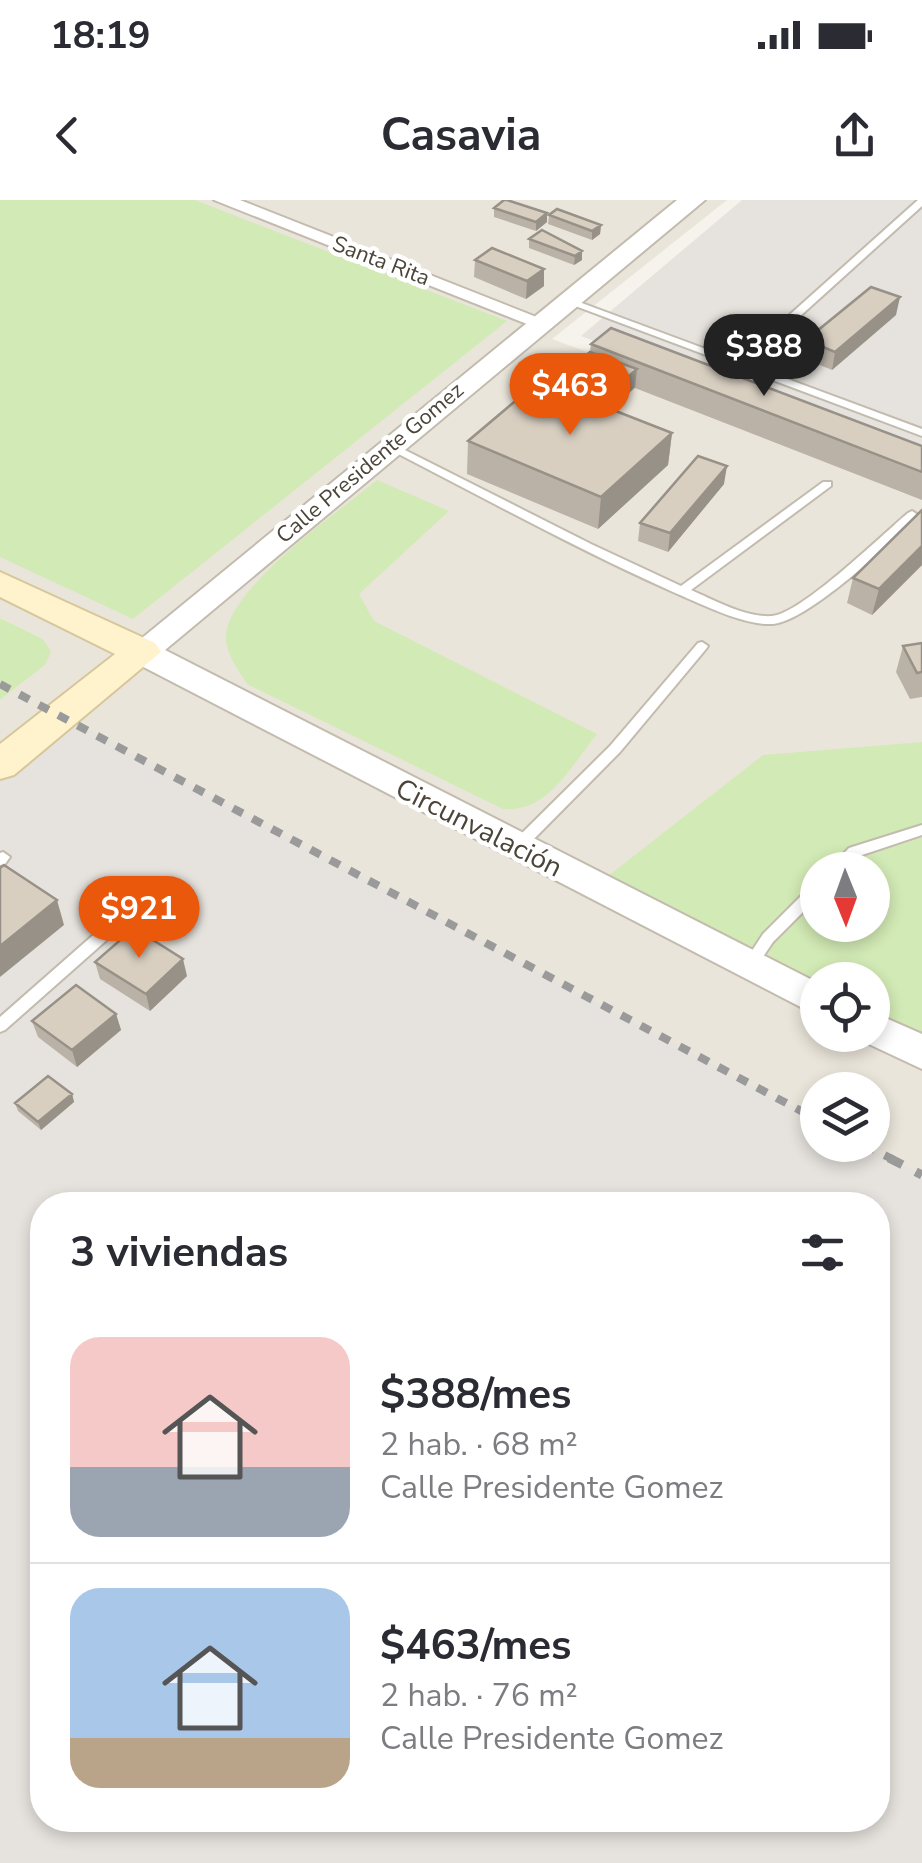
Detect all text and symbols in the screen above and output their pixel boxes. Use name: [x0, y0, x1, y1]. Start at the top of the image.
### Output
text: 18:19: [50, 10, 151, 61]
text: Casavia: [381, 105, 541, 166]
icon: back: [40, 108, 95, 163]
icon: share: [827, 108, 882, 163]
street label: Santa Rita: [328, 229, 434, 293]
pin: $388: [705, 314, 823, 399]
text: $388: [726, 325, 802, 368]
pin: $463: [511, 353, 629, 438]
text: $463: [532, 364, 608, 407]
street label: Calle Presidente Gomez: [270, 376, 470, 550]
street label: Circunvalación: [389, 770, 569, 886]
north arrow: [800, 852, 890, 942]
map controls: [800, 852, 890, 1162]
pin: $921: [80, 876, 198, 961]
text: $921: [101, 887, 177, 930]
button: locate: [800, 962, 890, 1052]
button: layers: [800, 1072, 890, 1162]
text: 3 viviendas: [70, 1224, 288, 1281]
icon: filters: [795, 1225, 850, 1280]
text: $388/mes: [380, 1366, 572, 1423]
icon: home: [150, 1377, 270, 1497]
text: 2 hab. · 68 m²: [380, 1423, 578, 1466]
text: Calle Presidente Gomez: [380, 1466, 723, 1509]
text: $463/mes: [380, 1617, 572, 1674]
icon: home: [150, 1628, 270, 1748]
text: 2 hab. · 76 m²: [380, 1674, 578, 1717]
text: Calle Presidente Gomez: [380, 1717, 723, 1760]

